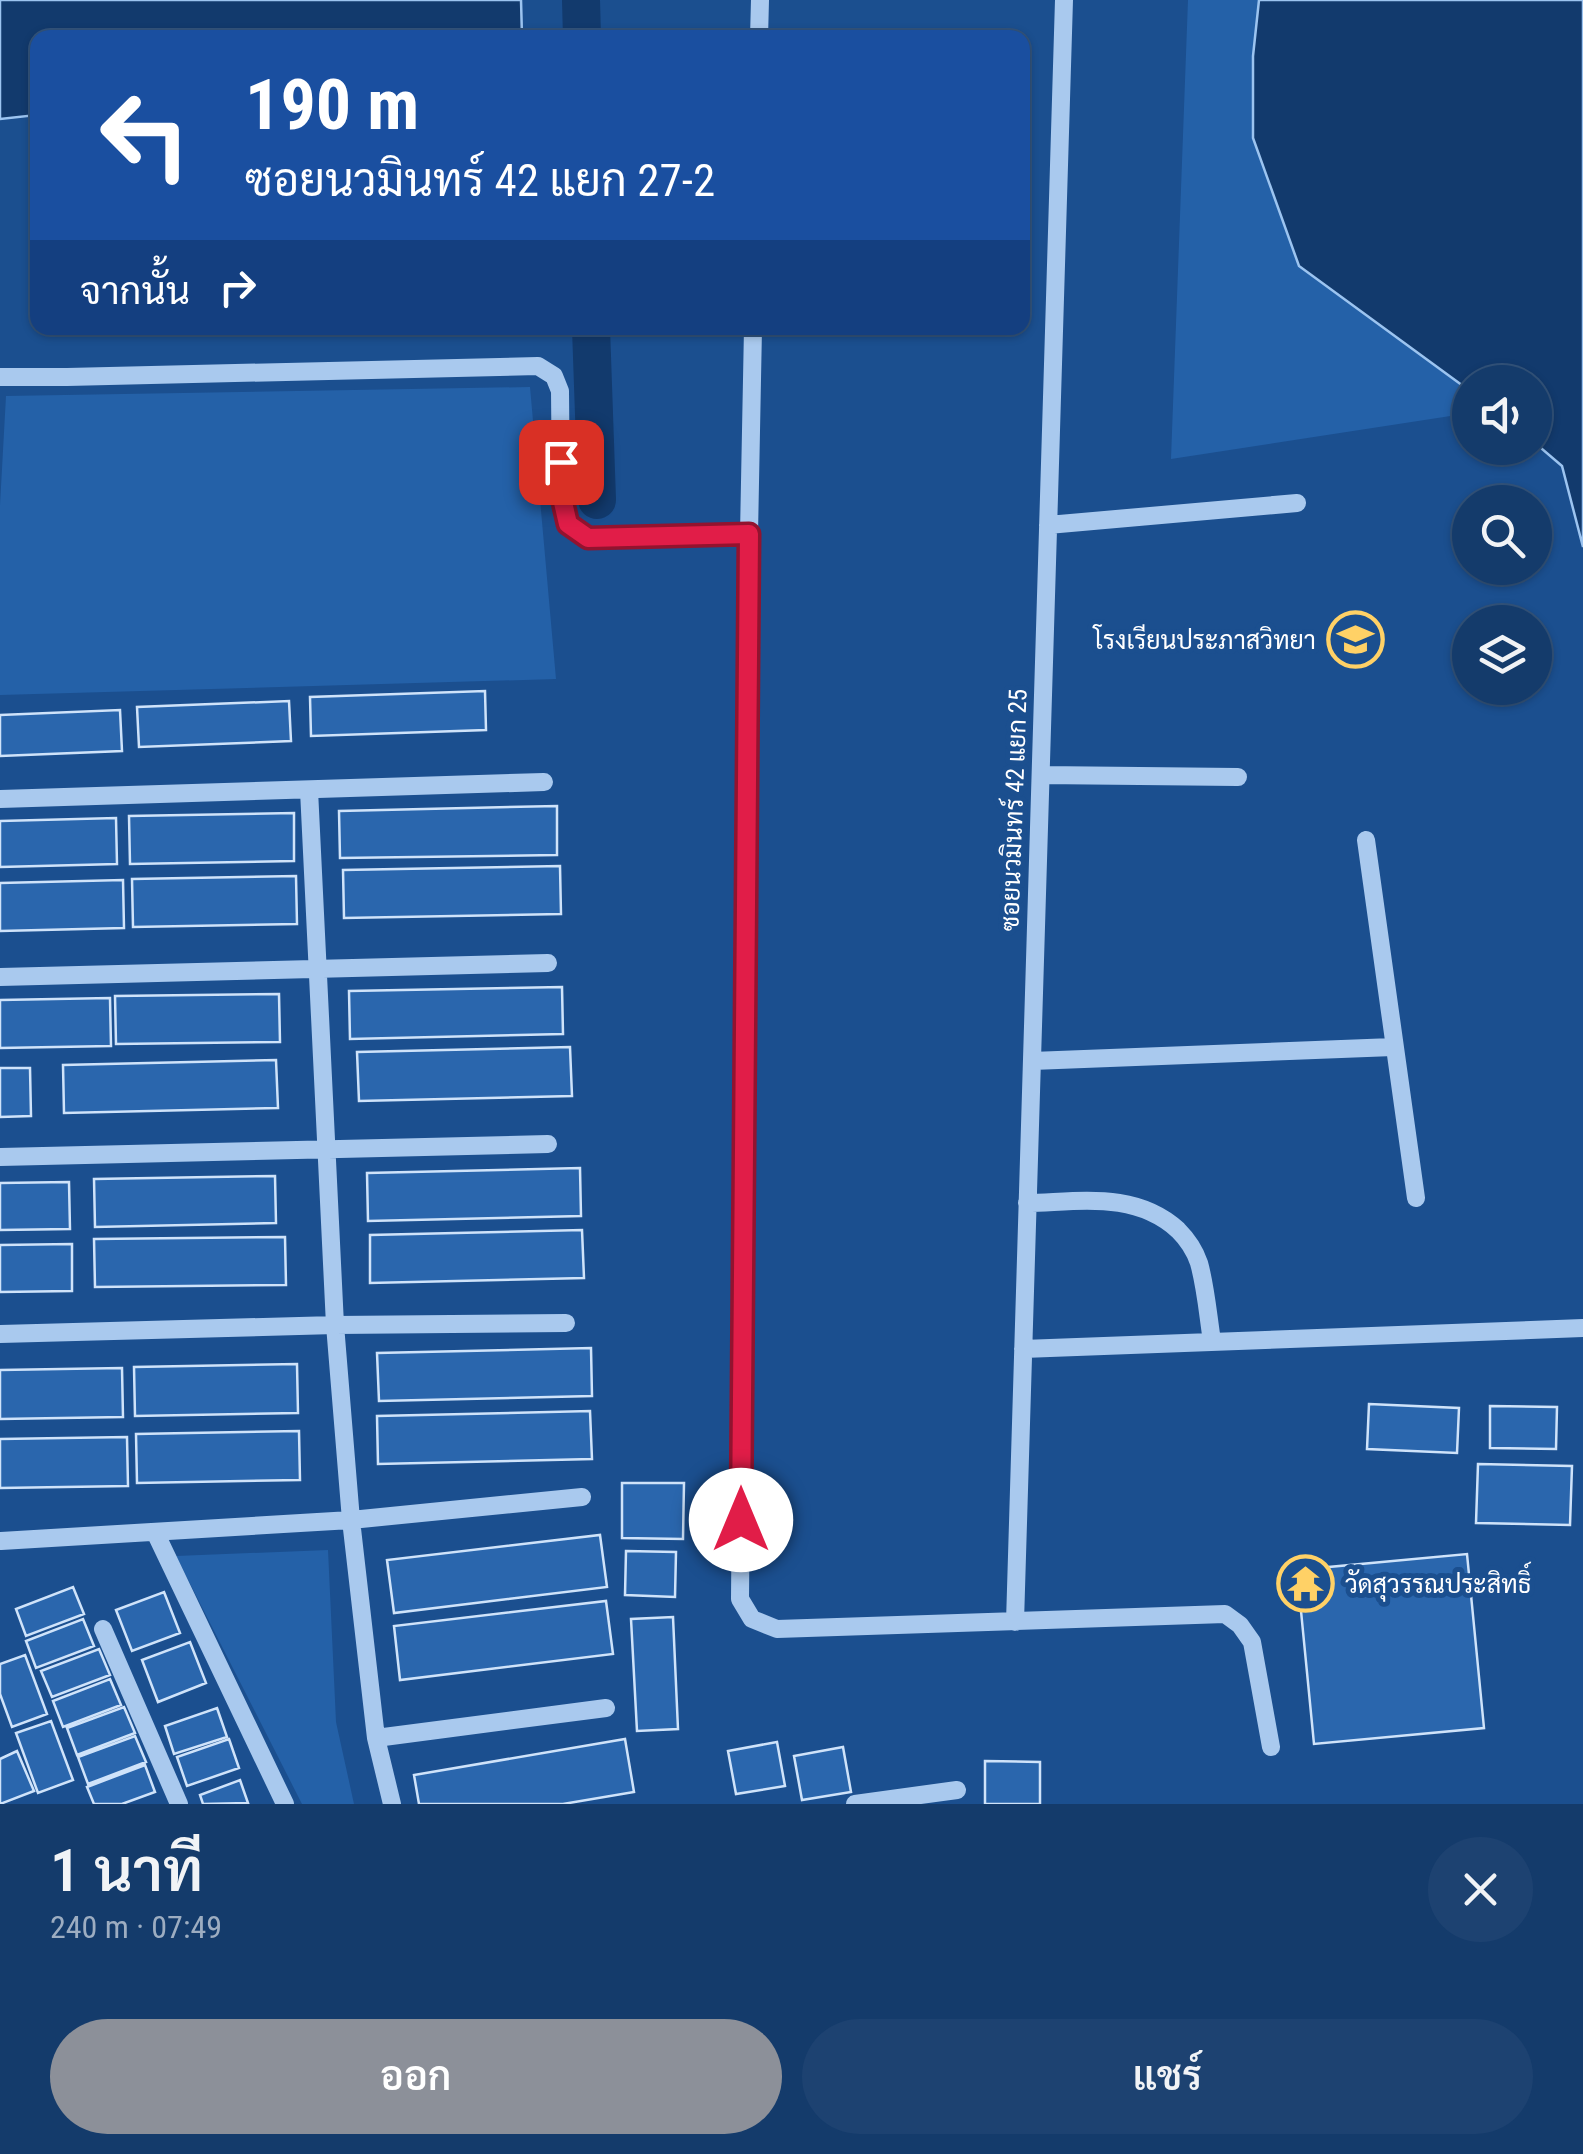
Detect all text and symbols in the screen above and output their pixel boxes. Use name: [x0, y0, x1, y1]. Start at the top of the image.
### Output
text: 190 m: [245, 64, 419, 146]
icon: left: [80, 70, 210, 200]
text: ซอยนวมินทร์ 42 แยก 27-2: [245, 154, 715, 207]
icon: right: [210, 260, 265, 315]
text: จากนั้น: [80, 269, 190, 313]
map controls: [1452, 365, 1552, 705]
button: sound: [1452, 365, 1552, 465]
pin: [519, 420, 604, 505]
icon: arrive: [534, 435, 589, 490]
button: search: [1452, 485, 1552, 585]
button: layers: [1452, 605, 1552, 705]
school or university icon: โรงเรียนประภาสวิทยา: [1325, 610, 1385, 670]
place label: โรงเรียนประภาสวิทยา: [1091, 624, 1316, 655]
street label: ซอยนวมินทร์ 42 แยก 25: [992, 688, 1033, 932]
position arrow: [689, 1468, 793, 1572]
temple icon: วัดสุวรรณประสิทธิ์: [1276, 1554, 1336, 1614]
place label: วัดสุวรรณประสิทธิ์: [1345, 1561, 1531, 1602]
text: 1 นาที: [50, 1835, 203, 1906]
button: close: [1428, 1837, 1533, 1942]
text: 240 m · 07:49: [50, 1908, 222, 1946]
button: ออก: [50, 2019, 782, 2134]
button: แชร์: [802, 2019, 1533, 2134]

